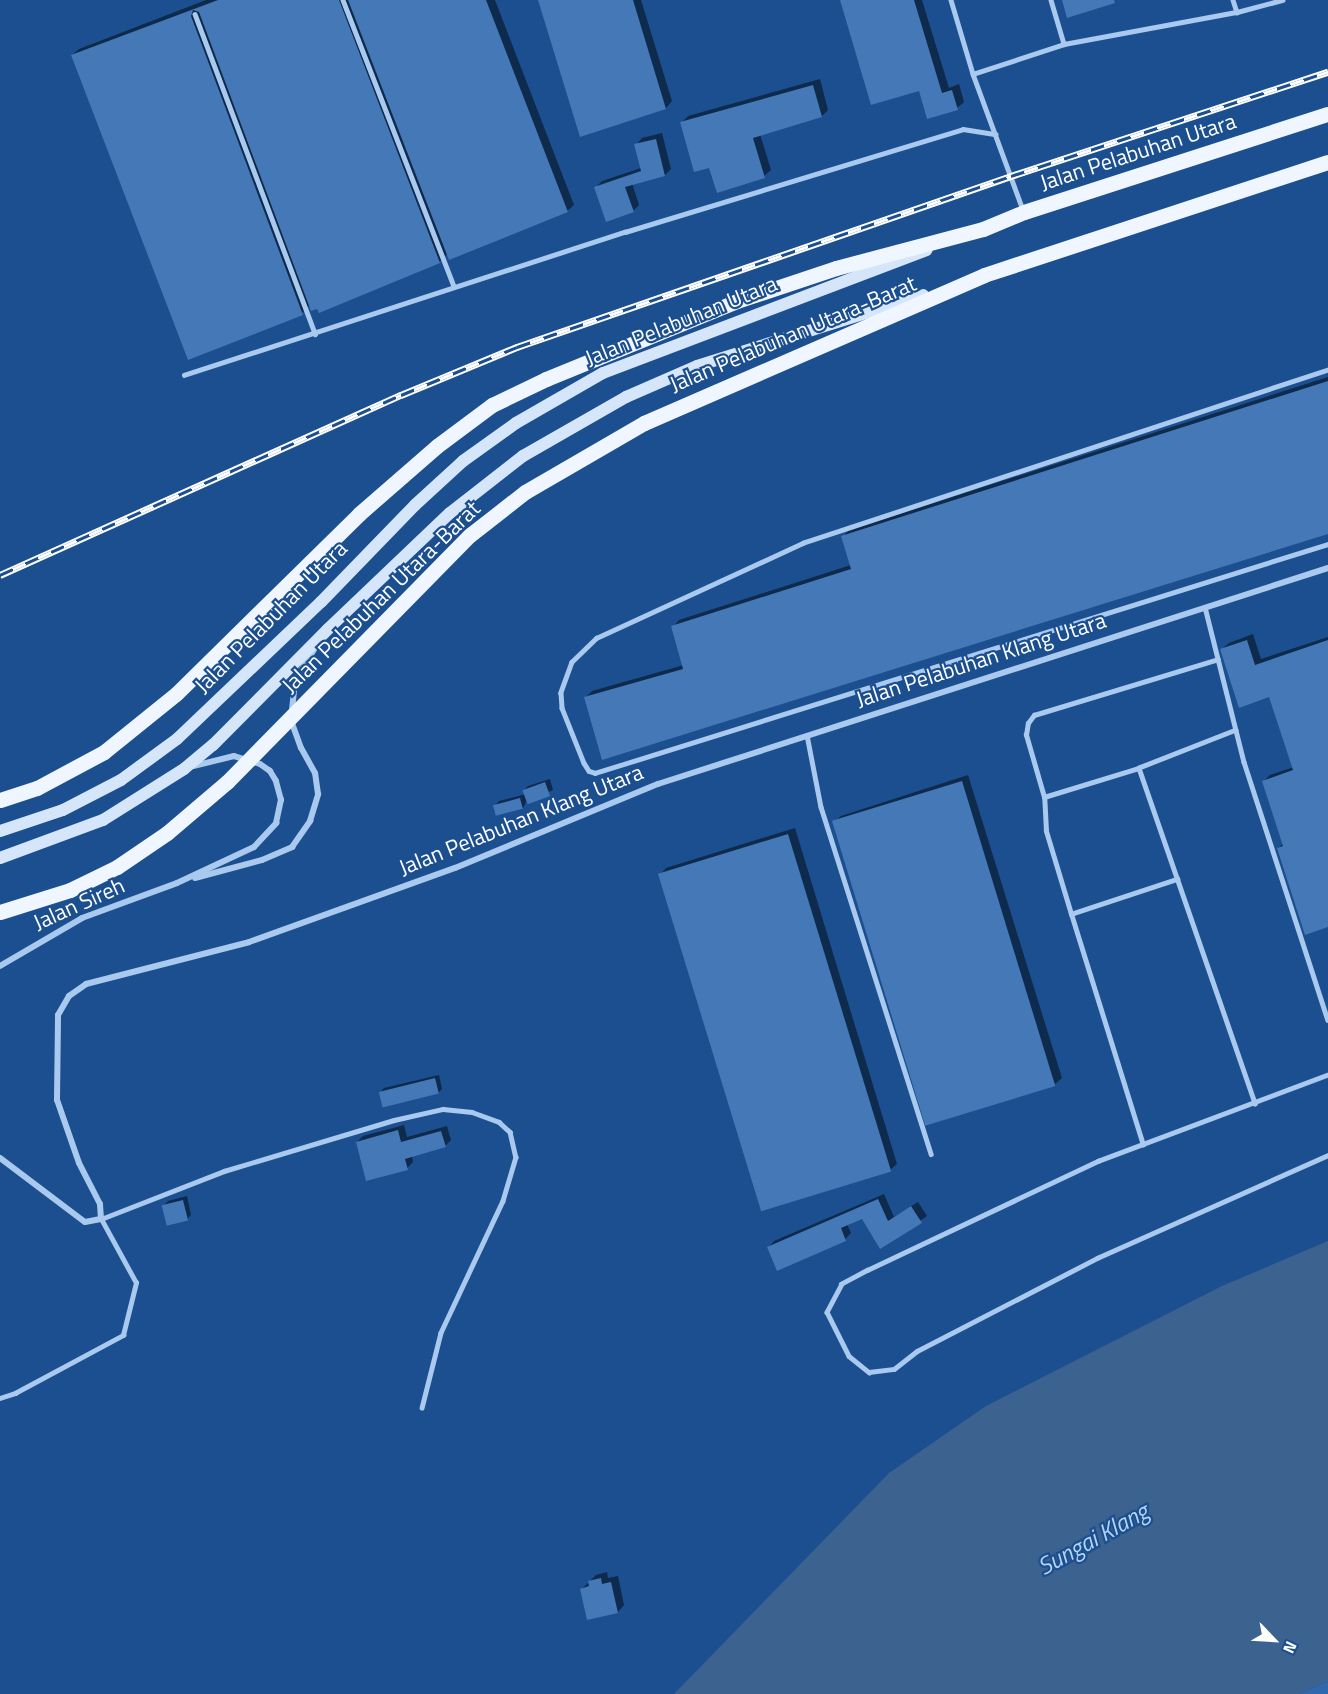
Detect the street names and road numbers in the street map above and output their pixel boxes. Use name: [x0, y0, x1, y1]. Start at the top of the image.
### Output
street label: Jalan Pelabuhan Utara: [1037, 108, 1239, 196]
street label: Jalan Pelabuhan Utara: [581, 270, 781, 372]
street label: Jalan Pelabuhan Utara-Barat: [666, 270, 920, 398]
street label: Jalan Pelabuhan Utara-Barat: [276, 495, 486, 699]
street label: Jalan Pelabuhan Utara: [189, 535, 353, 699]
street label: Jalan Pelabuhan Klang Utara: [853, 607, 1109, 713]
street label: Jalan Pelabuhan Klang Utara: [395, 759, 647, 881]
street label: Jalan Sireh: [29, 872, 129, 936]

